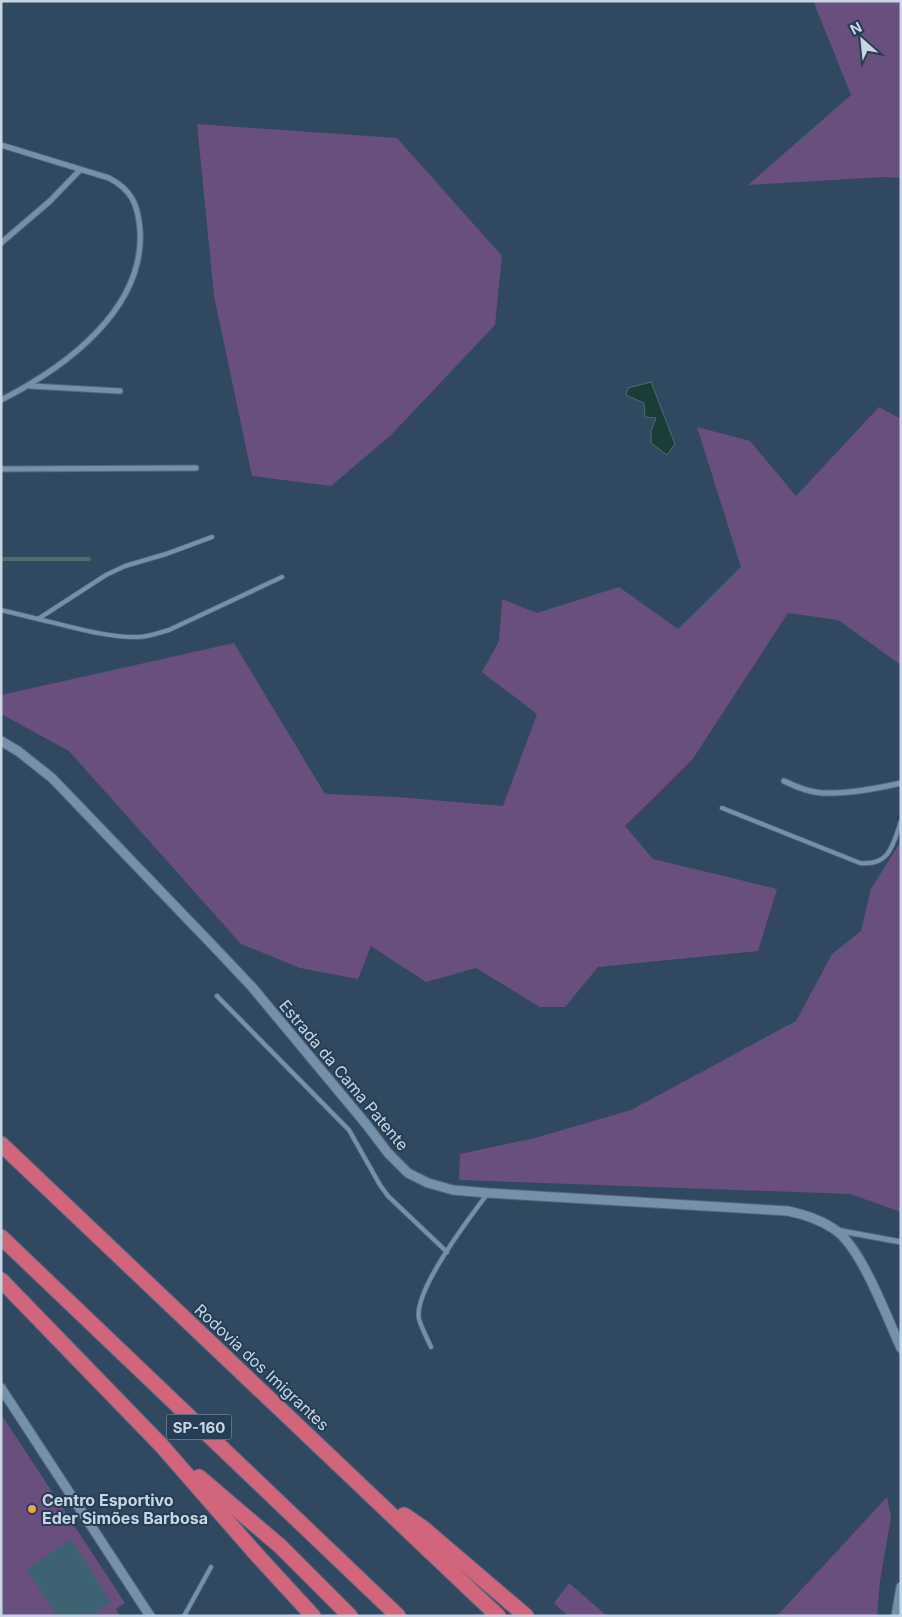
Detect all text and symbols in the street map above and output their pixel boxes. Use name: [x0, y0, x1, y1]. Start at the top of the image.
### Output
north arrow: [837, 15, 887, 65]
text: N: [847, 18, 864, 38]
street label: Estrada da Cama Patente: [275, 996, 413, 1154]
street label: Rodovia dos Imigrantes: [191, 1299, 333, 1435]
road number: SP-160: [166, 1414, 232, 1440]
place label: Centro Esportivo Eder Simões Barbosa: [42, 1490, 208, 1528]
marker: Centro Esportivo Eder Simões Barbosa: [26, 1503, 38, 1515]

